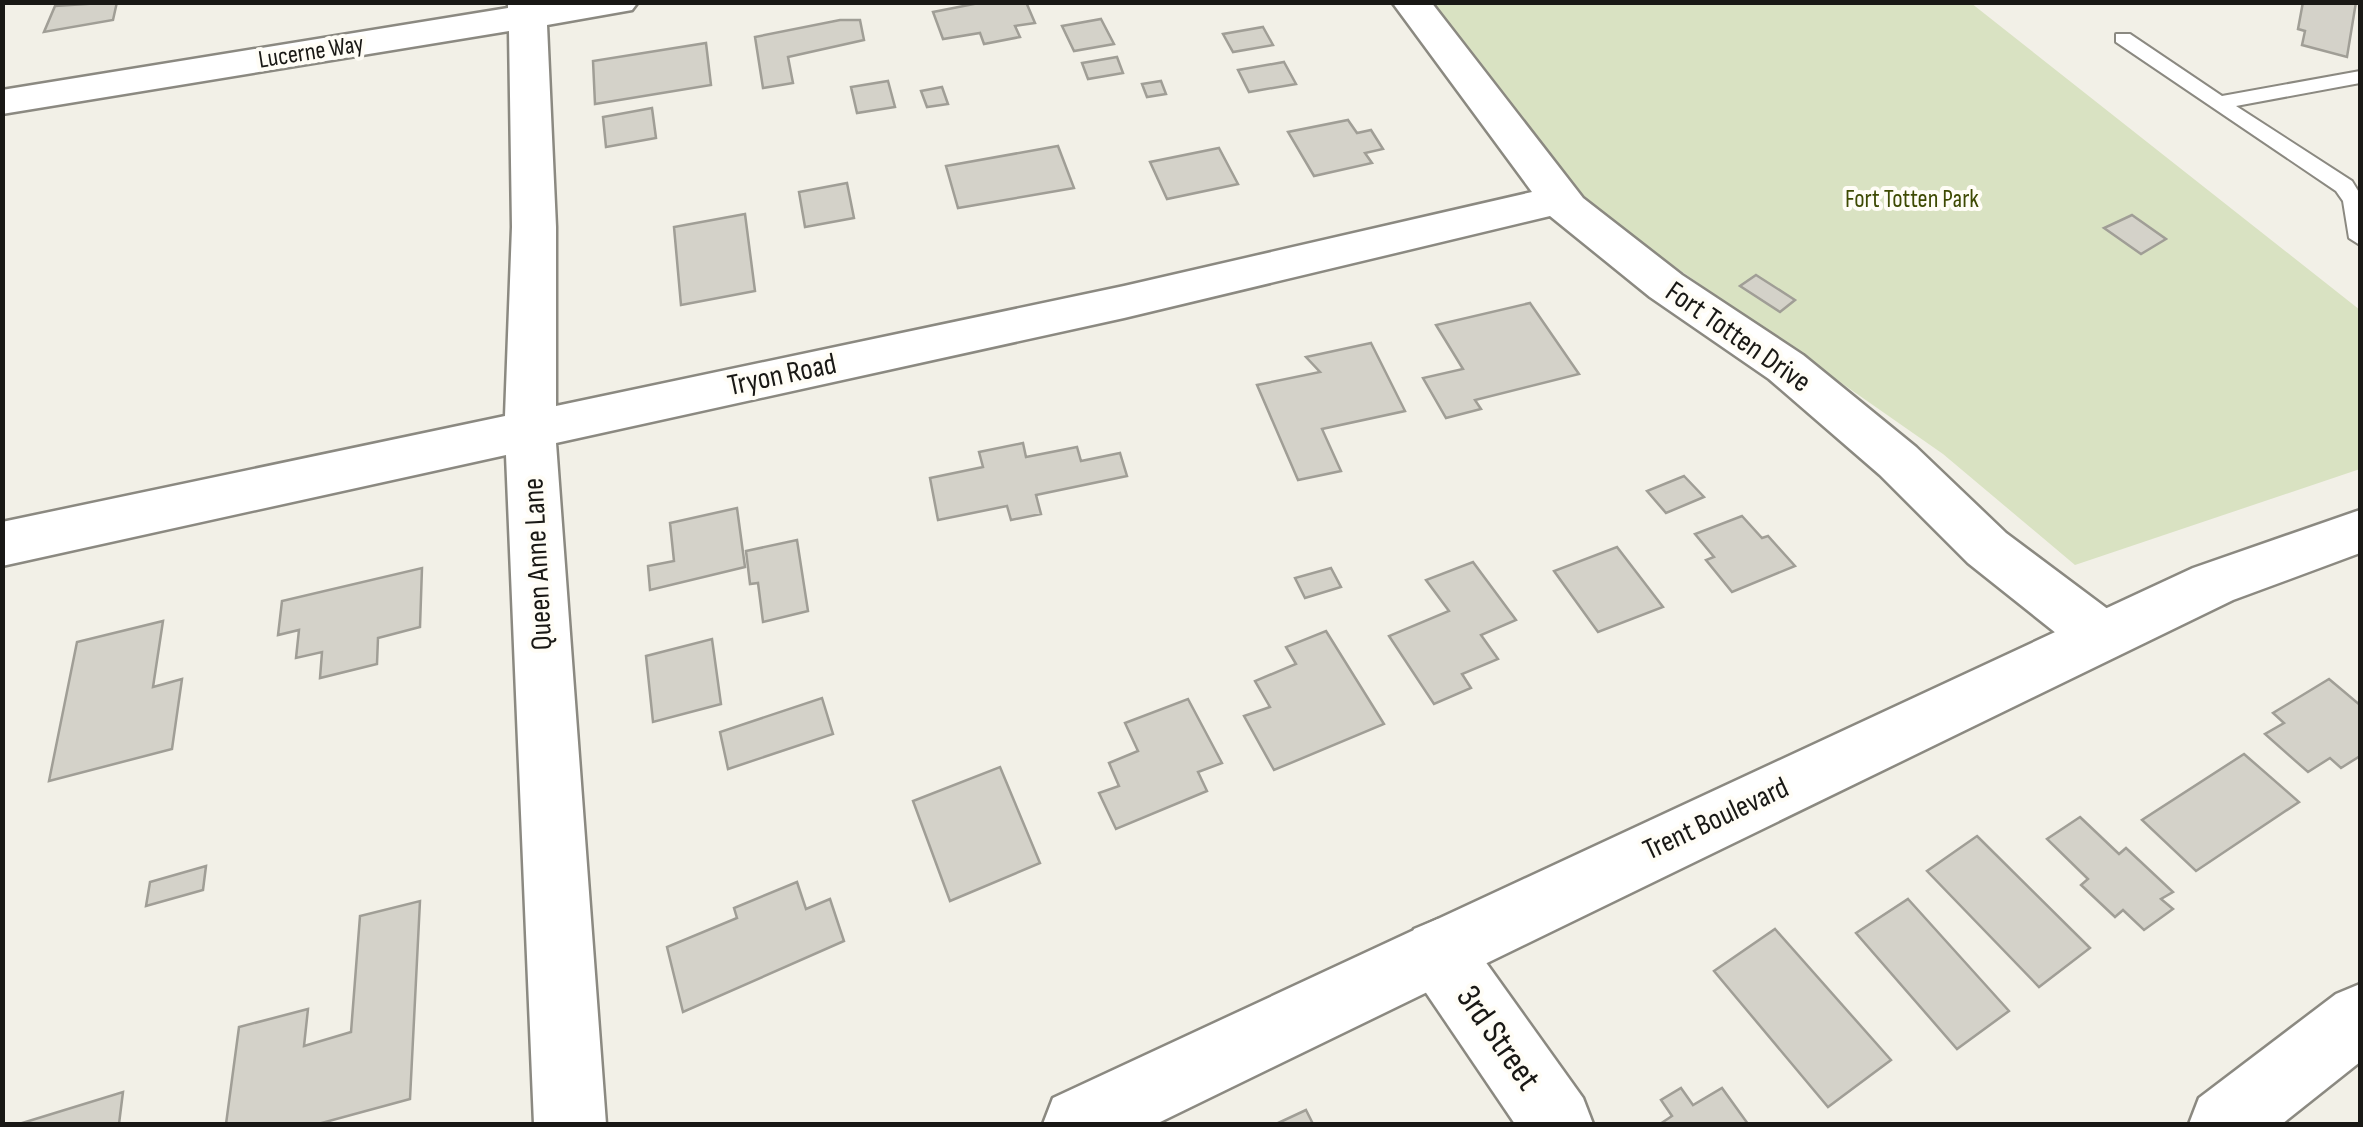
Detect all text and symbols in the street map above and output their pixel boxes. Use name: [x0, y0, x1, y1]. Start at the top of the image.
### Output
street label: Lucerne Way: [256, 28, 366, 76]
park label: Fort Totten Park: [1845, 184, 1979, 215]
street label: Fort Totten Drive: [1658, 274, 1818, 400]
street label: Tryon Road: [724, 346, 840, 404]
street label: Queen Anne Lane: [516, 477, 560, 651]
street label: Trent Boulevard: [1638, 770, 1794, 868]
street label: 3rd Street: [1446, 977, 1550, 1099]

